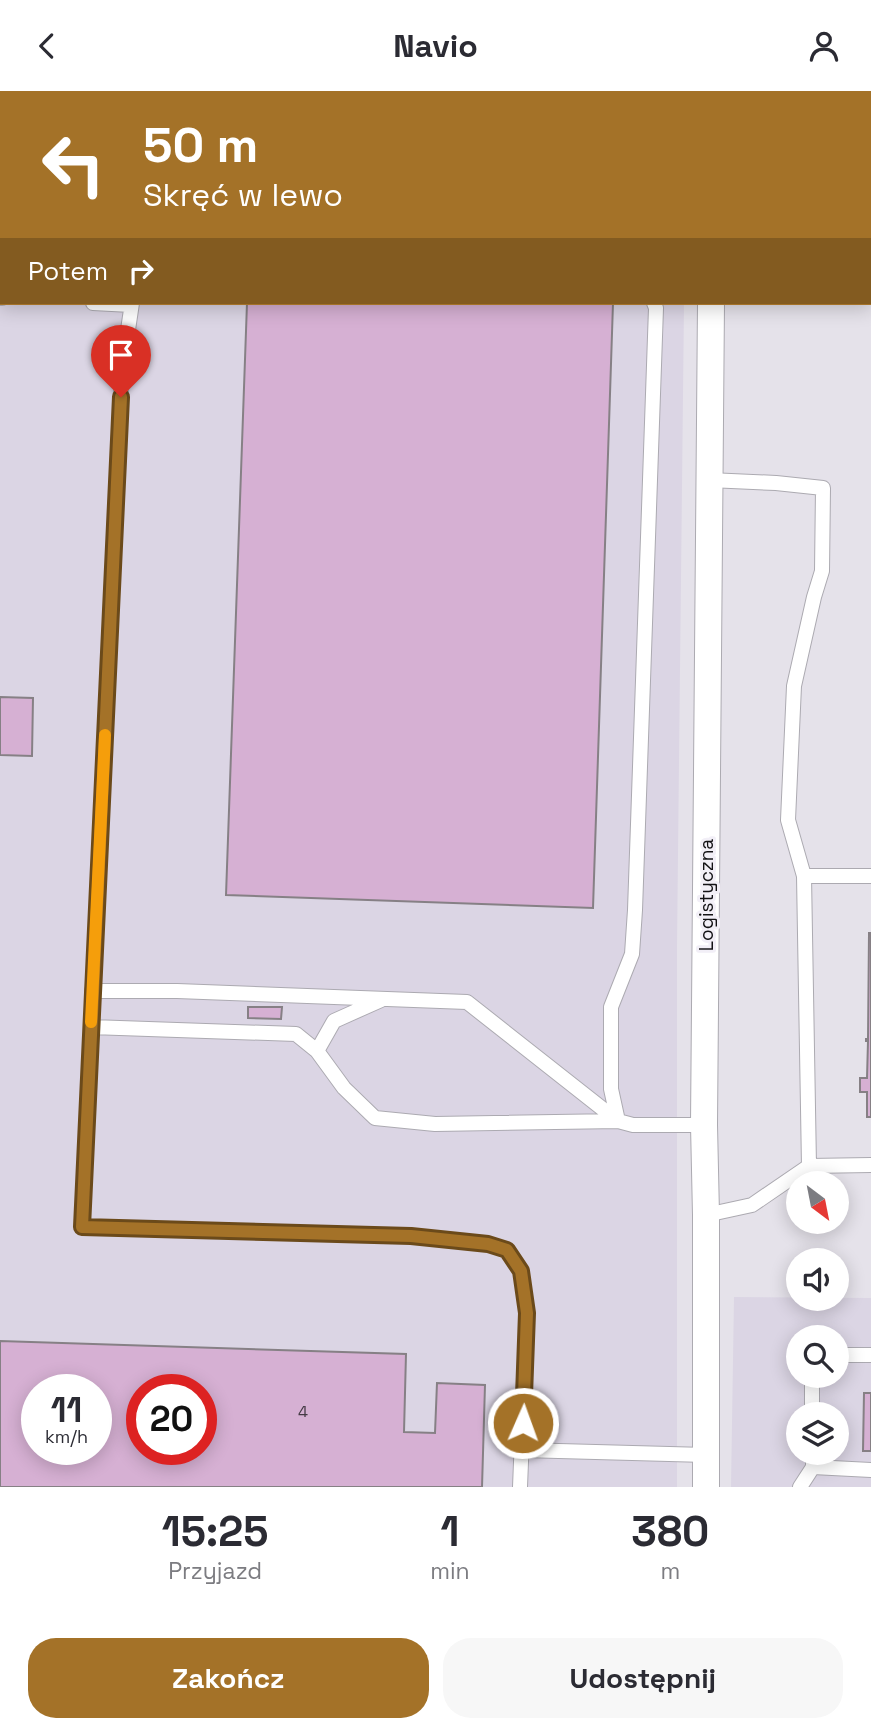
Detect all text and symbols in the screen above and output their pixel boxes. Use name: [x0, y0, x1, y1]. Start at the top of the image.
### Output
text: Navio: [393, 26, 478, 66]
icon: back: [28, 27, 66, 65]
icon: person: [805, 27, 843, 65]
text: 50 m: [143, 114, 258, 176]
icon: left: [28, 119, 119, 210]
text: Skręć w lewo: [143, 175, 343, 215]
icon: right: [122, 252, 160, 290]
text: Potem: [28, 254, 108, 288]
pin: [91, 325, 151, 397]
icon: arrive: [102, 336, 140, 374]
street label: Logistyczna: [694, 839, 719, 951]
north arrow: [786, 1171, 849, 1234]
map controls: [786, 1171, 849, 1465]
button: sound: [786, 1248, 849, 1311]
button: search: [786, 1325, 849, 1388]
speed limit sign: 20: [126, 1374, 217, 1465]
position arrow: [486, 1386, 560, 1460]
text: 11: [51, 1388, 82, 1432]
house number: 4: [298, 1401, 308, 1422]
button: layers: [786, 1402, 849, 1465]
text: km/h: [45, 1425, 88, 1448]
text: 15:25: [162, 1505, 269, 1558]
text: 1: [440, 1505, 459, 1558]
text: 380: [631, 1505, 709, 1558]
text: Przyjazd: [168, 1556, 262, 1586]
text: min: [430, 1556, 470, 1586]
text: m: [660, 1556, 680, 1586]
button: Zakończ: [28, 1638, 429, 1718]
button: Udostępnij: [443, 1638, 843, 1718]

